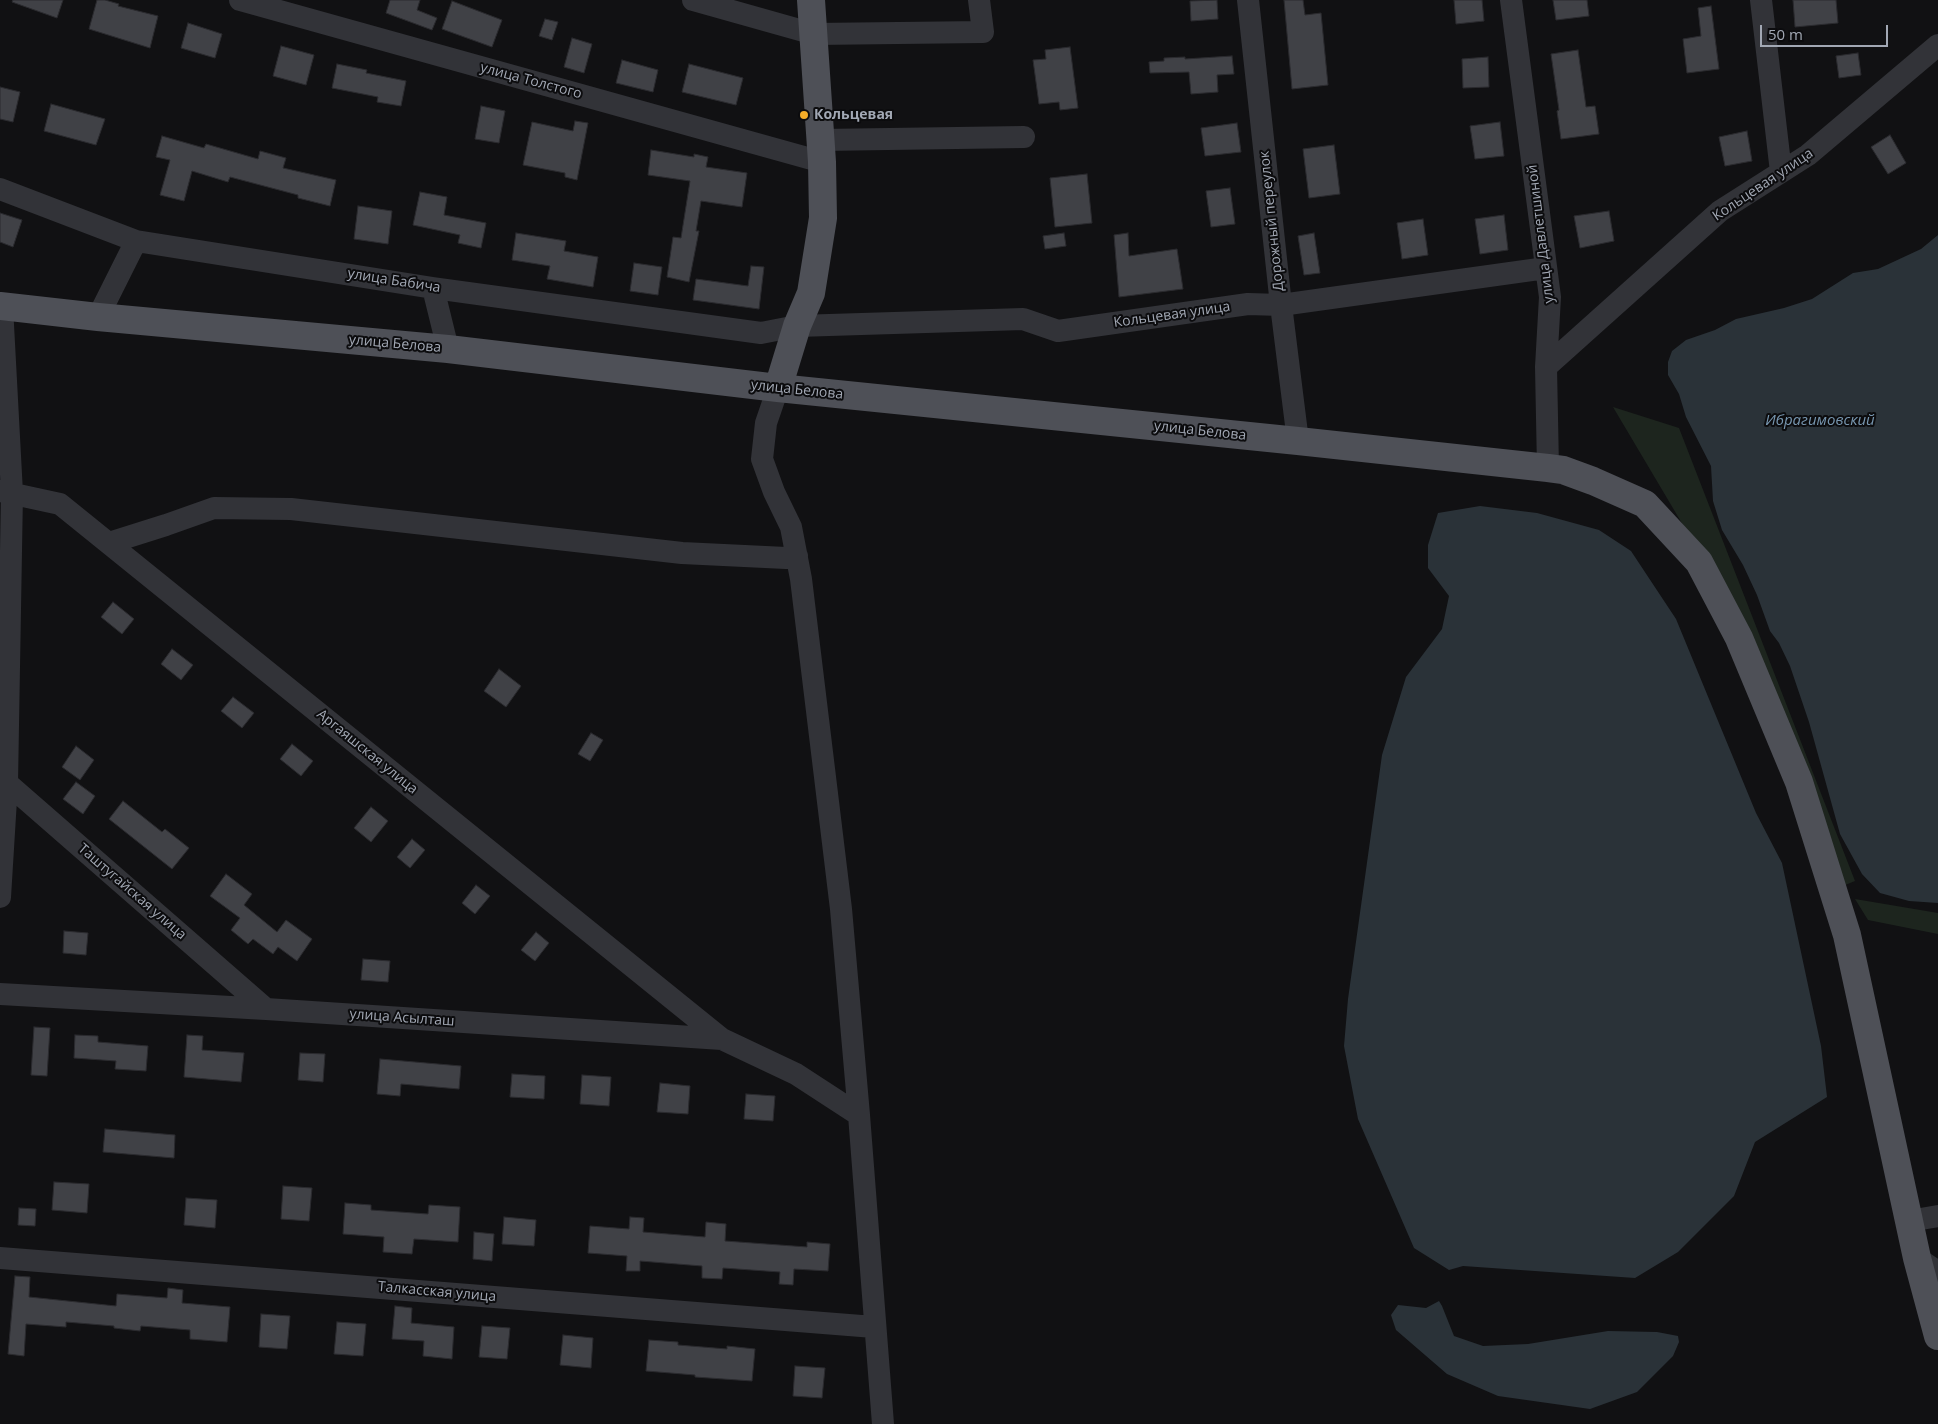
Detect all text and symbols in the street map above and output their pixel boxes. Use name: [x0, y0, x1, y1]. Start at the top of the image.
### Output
scale bar: [1763, 15, 1890, 47]
text: 50 m: [1768, 24, 1803, 44]
street label: улица Толстого: [478, 59, 584, 103]
place label: Кольцевая: [814, 107, 893, 123]
marker: Кольцевая: [798, 109, 810, 121]
street label: Кольцевая улица: [1710, 145, 1816, 225]
street label: Дорожный переулок: [1256, 150, 1288, 292]
street label: улица Давлетшиной: [1524, 164, 1558, 304]
street label: улица Бабича: [346, 265, 442, 297]
street label: Кольцевая улица: [1113, 299, 1231, 331]
street label: улица Белова: [348, 332, 442, 356]
street label: улица Белова: [750, 377, 844, 403]
water label: Ибрагимовский: [1765, 412, 1875, 430]
street label: улица Белова: [1153, 418, 1247, 444]
street label: Аргаяшская улица: [313, 706, 421, 798]
street label: Таштугайская улица: [74, 840, 190, 944]
street label: улица Асылташ: [349, 1006, 455, 1030]
street label: Талкасская улица: [377, 1278, 497, 1306]

